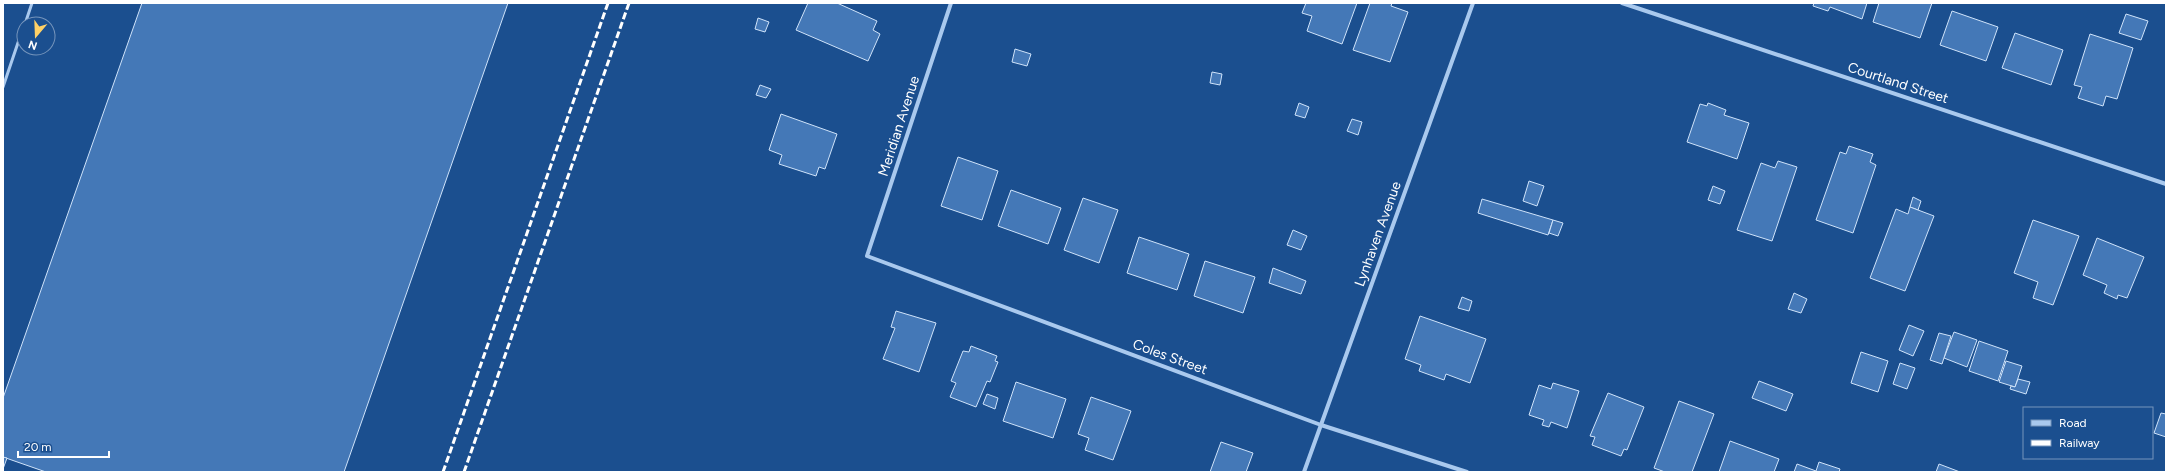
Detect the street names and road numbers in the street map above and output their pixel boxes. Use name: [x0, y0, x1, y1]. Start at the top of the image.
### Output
street label: Courtland Street: [1845, 59, 1951, 107]
street label: Meridian Avenue: [875, 73, 923, 178]
street label: Lynhaven Avenue: [1351, 179, 1405, 289]
street label: Coles Street: [1130, 336, 1210, 378]

